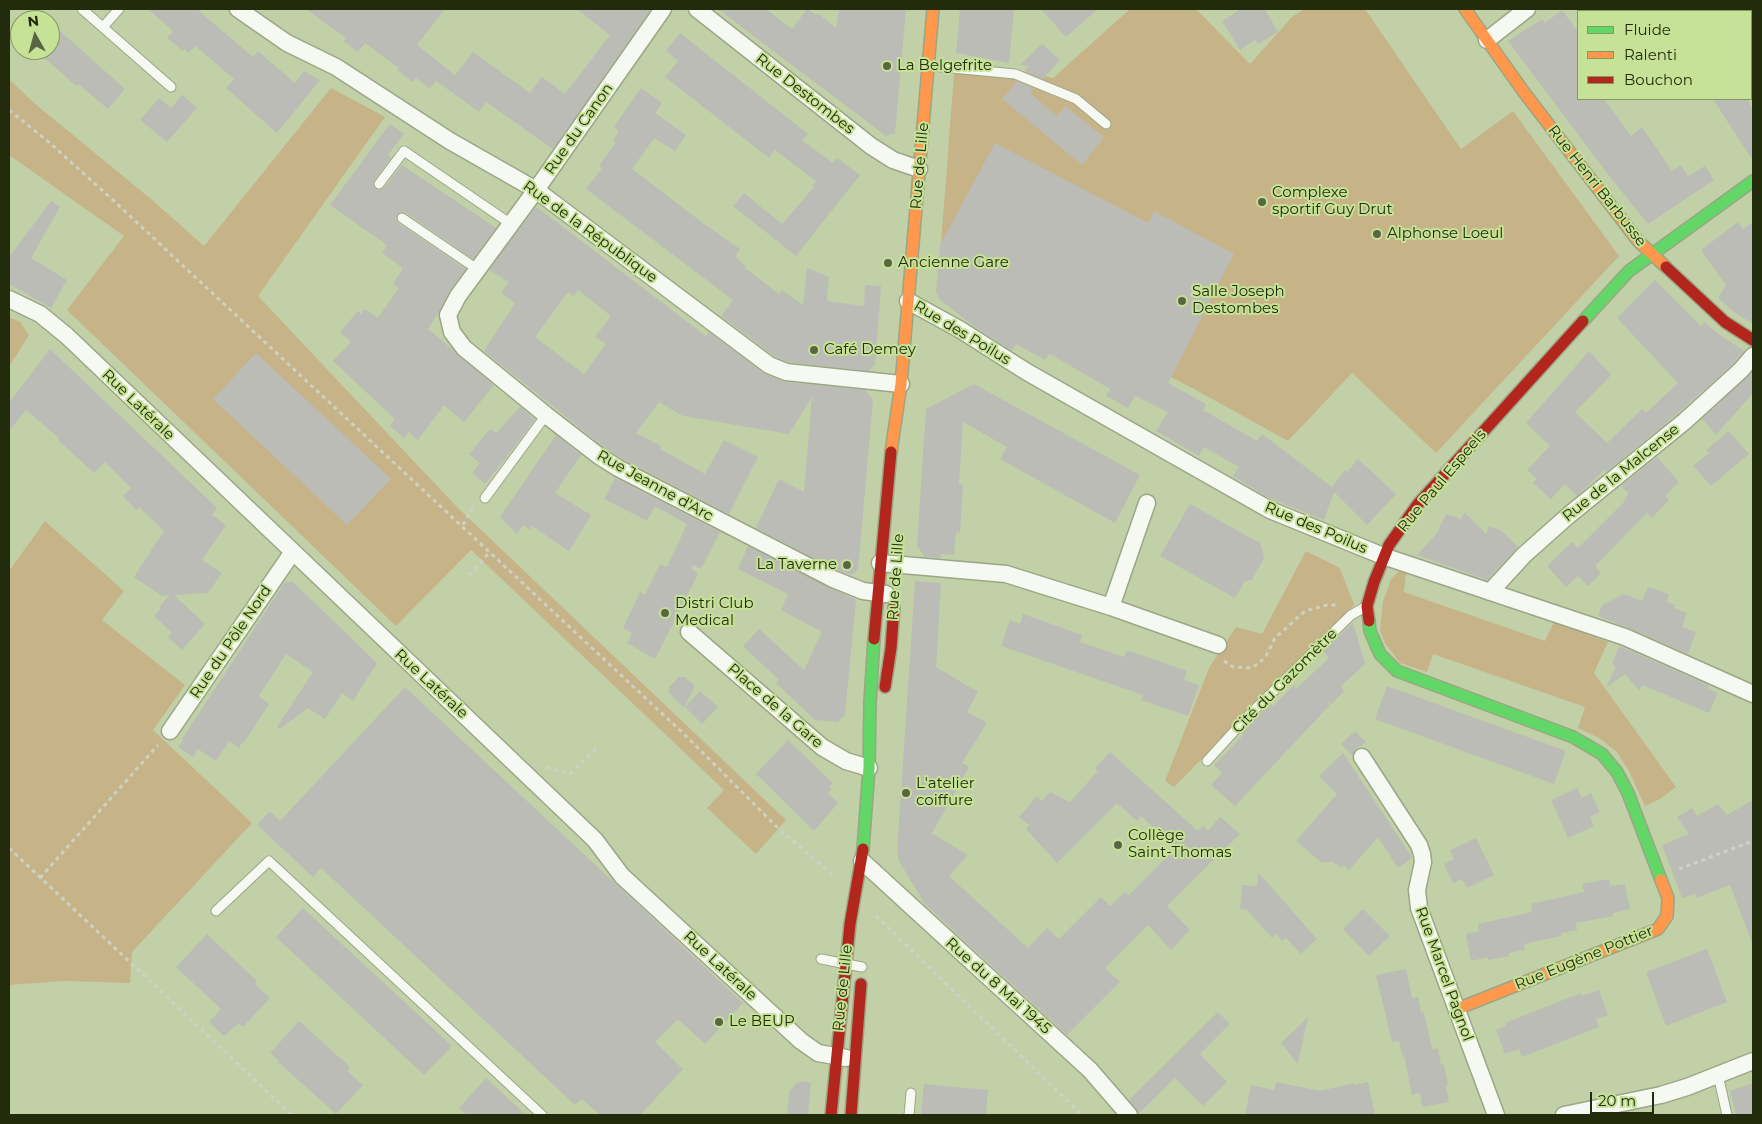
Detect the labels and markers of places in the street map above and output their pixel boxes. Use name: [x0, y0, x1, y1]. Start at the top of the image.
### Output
place label: La Belgefrite: [897, 57, 992, 75]
marker: La Belgefrite: [881, 60, 893, 72]
place label: Complexe sportif Guy Drut: [1272, 184, 1393, 219]
marker: Complexe sportif Guy Drut: [1256, 196, 1268, 208]
place label: Alphonse Loeul: [1387, 225, 1503, 243]
marker: Alphonse Loeul: [1371, 228, 1383, 240]
place label: Ancienne Gare: [898, 254, 1009, 272]
marker: Ancienne Gare: [882, 257, 894, 269]
place label: Salle Joseph Destombes: [1192, 283, 1285, 318]
marker: Salle Joseph Destombes: [1176, 295, 1188, 307]
place label: Café Demey: [824, 341, 916, 359]
marker: Café Demey: [808, 344, 820, 356]
place label: La Taverne: [756, 556, 837, 574]
marker: La Taverne: [841, 559, 853, 571]
place label: Distri Club Medical: [675, 595, 754, 630]
marker: Distri Club Medical: [659, 607, 671, 619]
place label: L'atelier coiffure: [916, 775, 975, 810]
marker: L'atelier coiffure: [900, 787, 912, 799]
place label: Collège Saint-Thomas: [1128, 827, 1232, 862]
marker: Collège Saint-Thomas: [1112, 839, 1124, 851]
place label: Le BEUP: [729, 1013, 795, 1031]
marker: Le BEUP: [713, 1016, 725, 1028]

